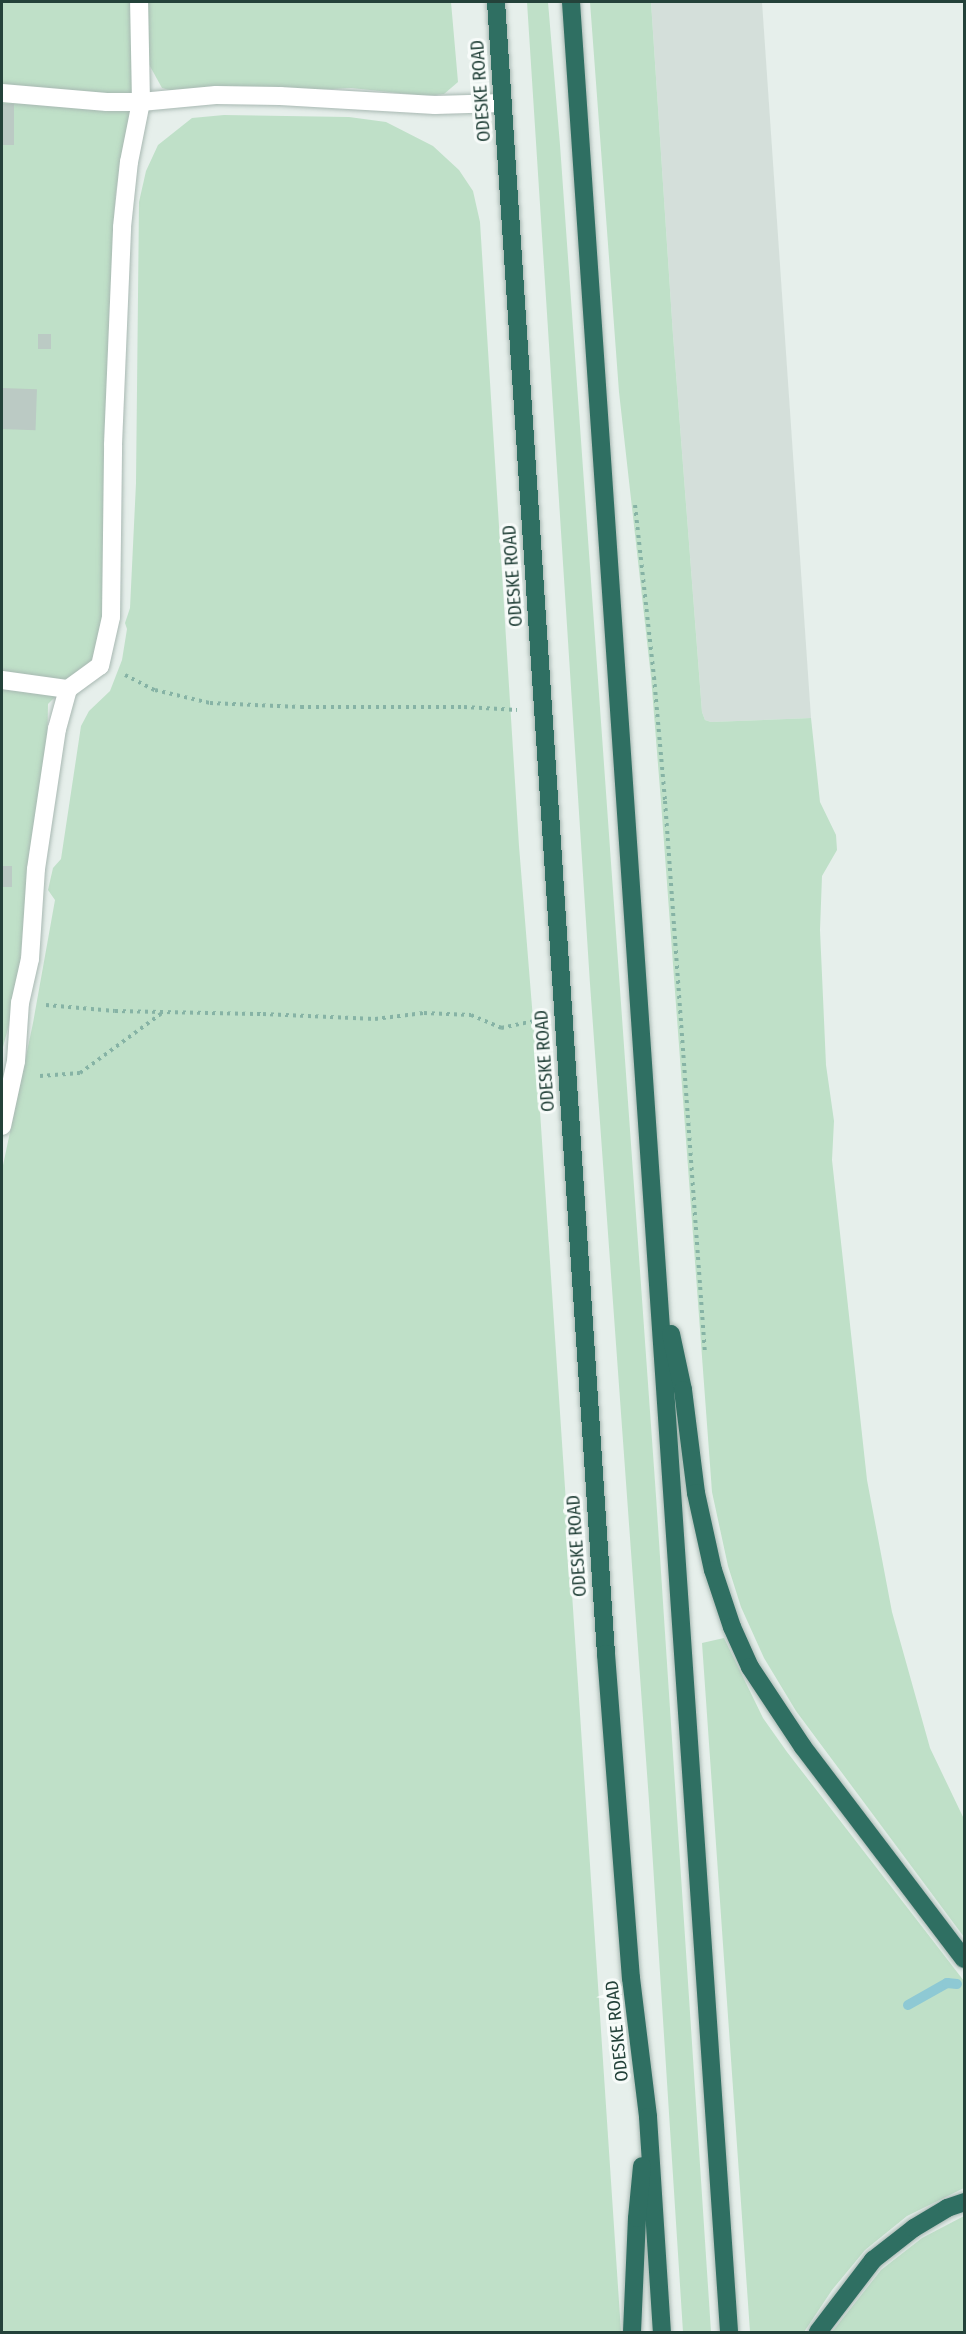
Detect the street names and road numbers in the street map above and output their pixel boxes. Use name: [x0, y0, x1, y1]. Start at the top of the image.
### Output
street label: ODESKE ROAD: [467, 39, 495, 143]
street label: ODESKE ROAD: [499, 524, 527, 628]
street label: ODESKE ROAD: [531, 1009, 559, 1113]
street label: ODESKE ROAD: [563, 1494, 591, 1598]
street label: ODESKE ROAD: [601, 1979, 633, 2083]

